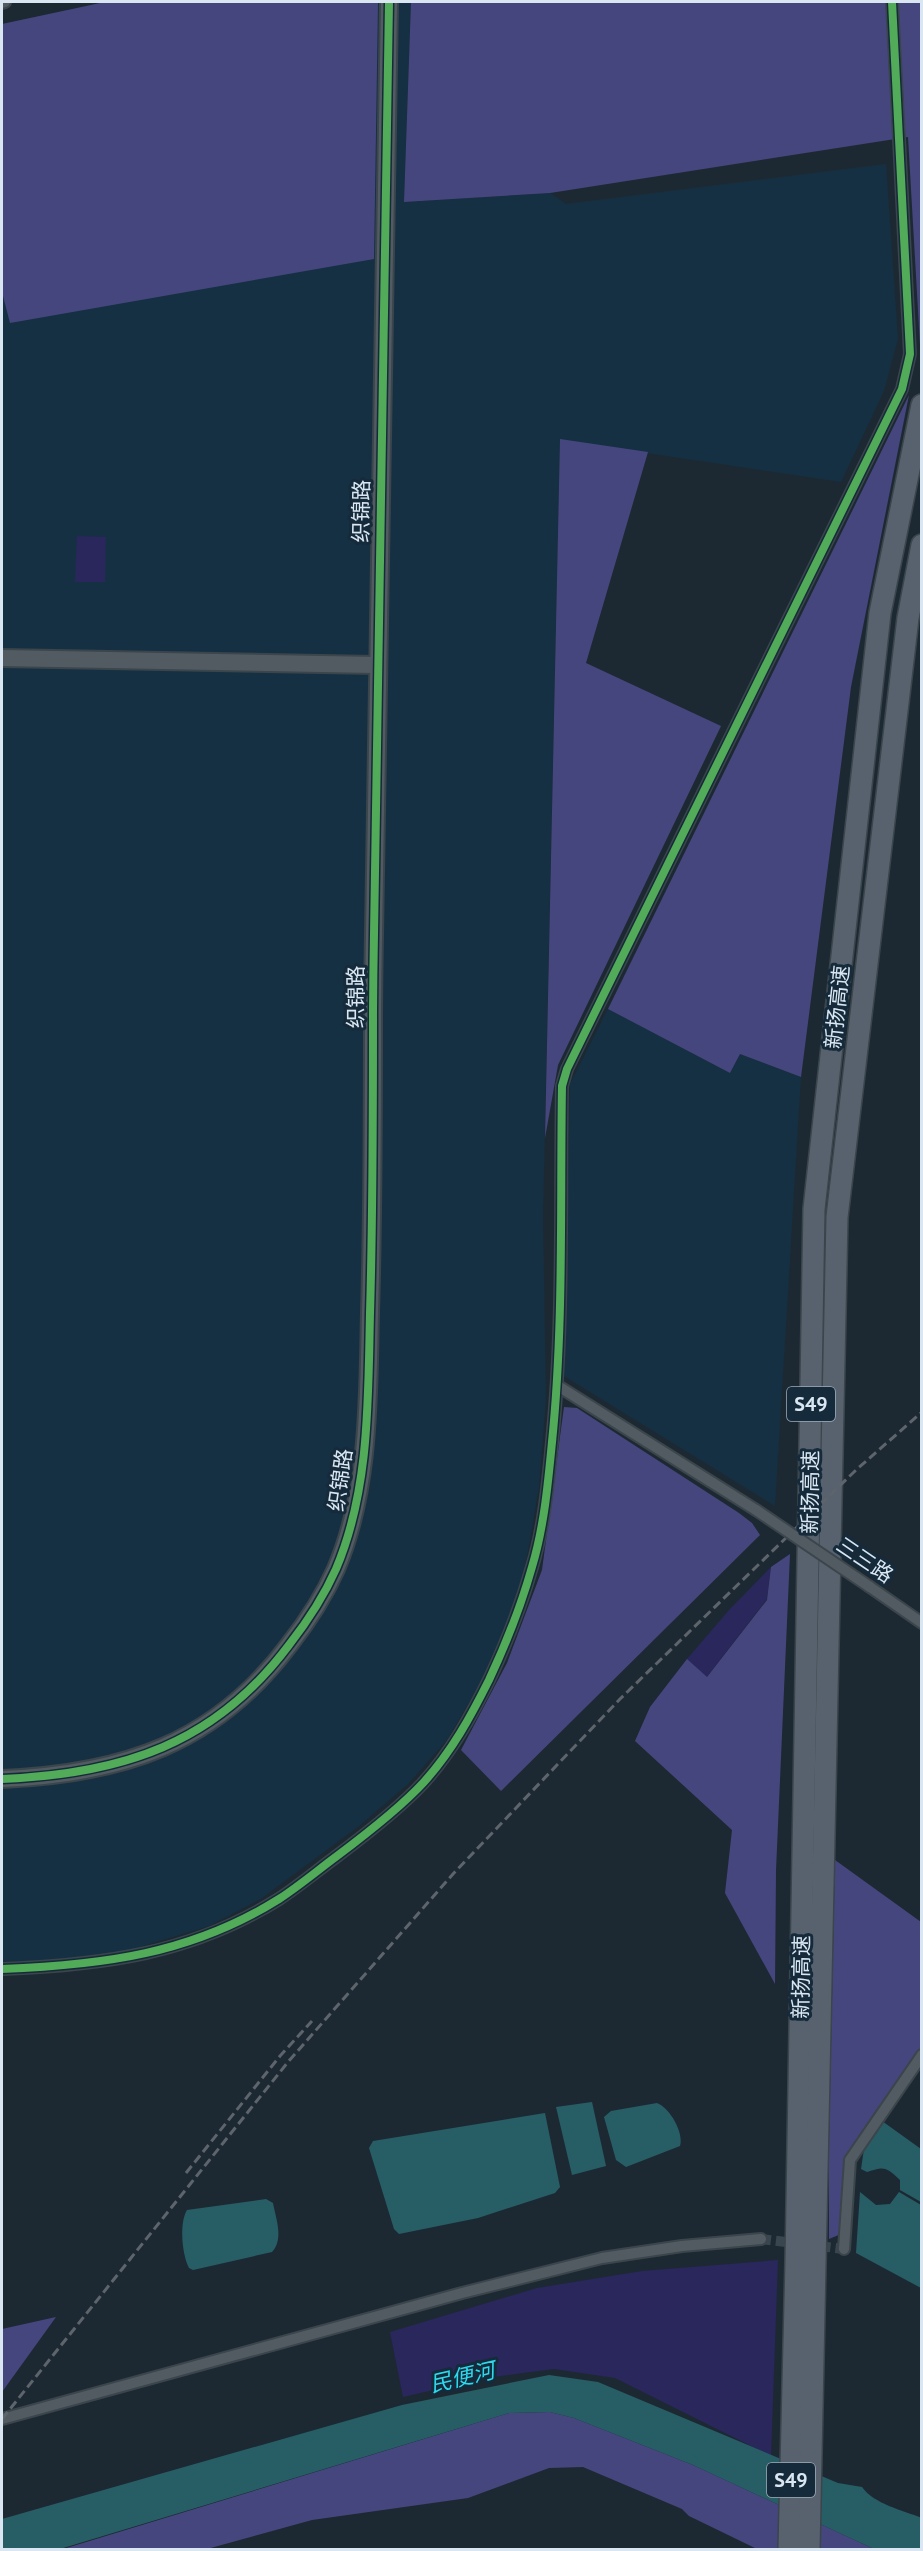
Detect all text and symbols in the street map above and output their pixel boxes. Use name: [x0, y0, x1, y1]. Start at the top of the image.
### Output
street label: 织锦路: [347, 479, 375, 543]
street label: 新扬高速: [819, 964, 855, 1050]
street label: 织锦路: [342, 966, 369, 1029]
road number: S49: [787, 1387, 835, 1421]
street label: 织锦路: [322, 1447, 358, 1513]
street label: 新扬高速: [796, 1450, 824, 1534]
street label: 三三路: [831, 1531, 899, 1589]
street label: 新扬高速: [787, 1935, 815, 2019]
water label: 民便河: [427, 2355, 501, 2398]
road number: S49: [767, 2463, 815, 2497]

